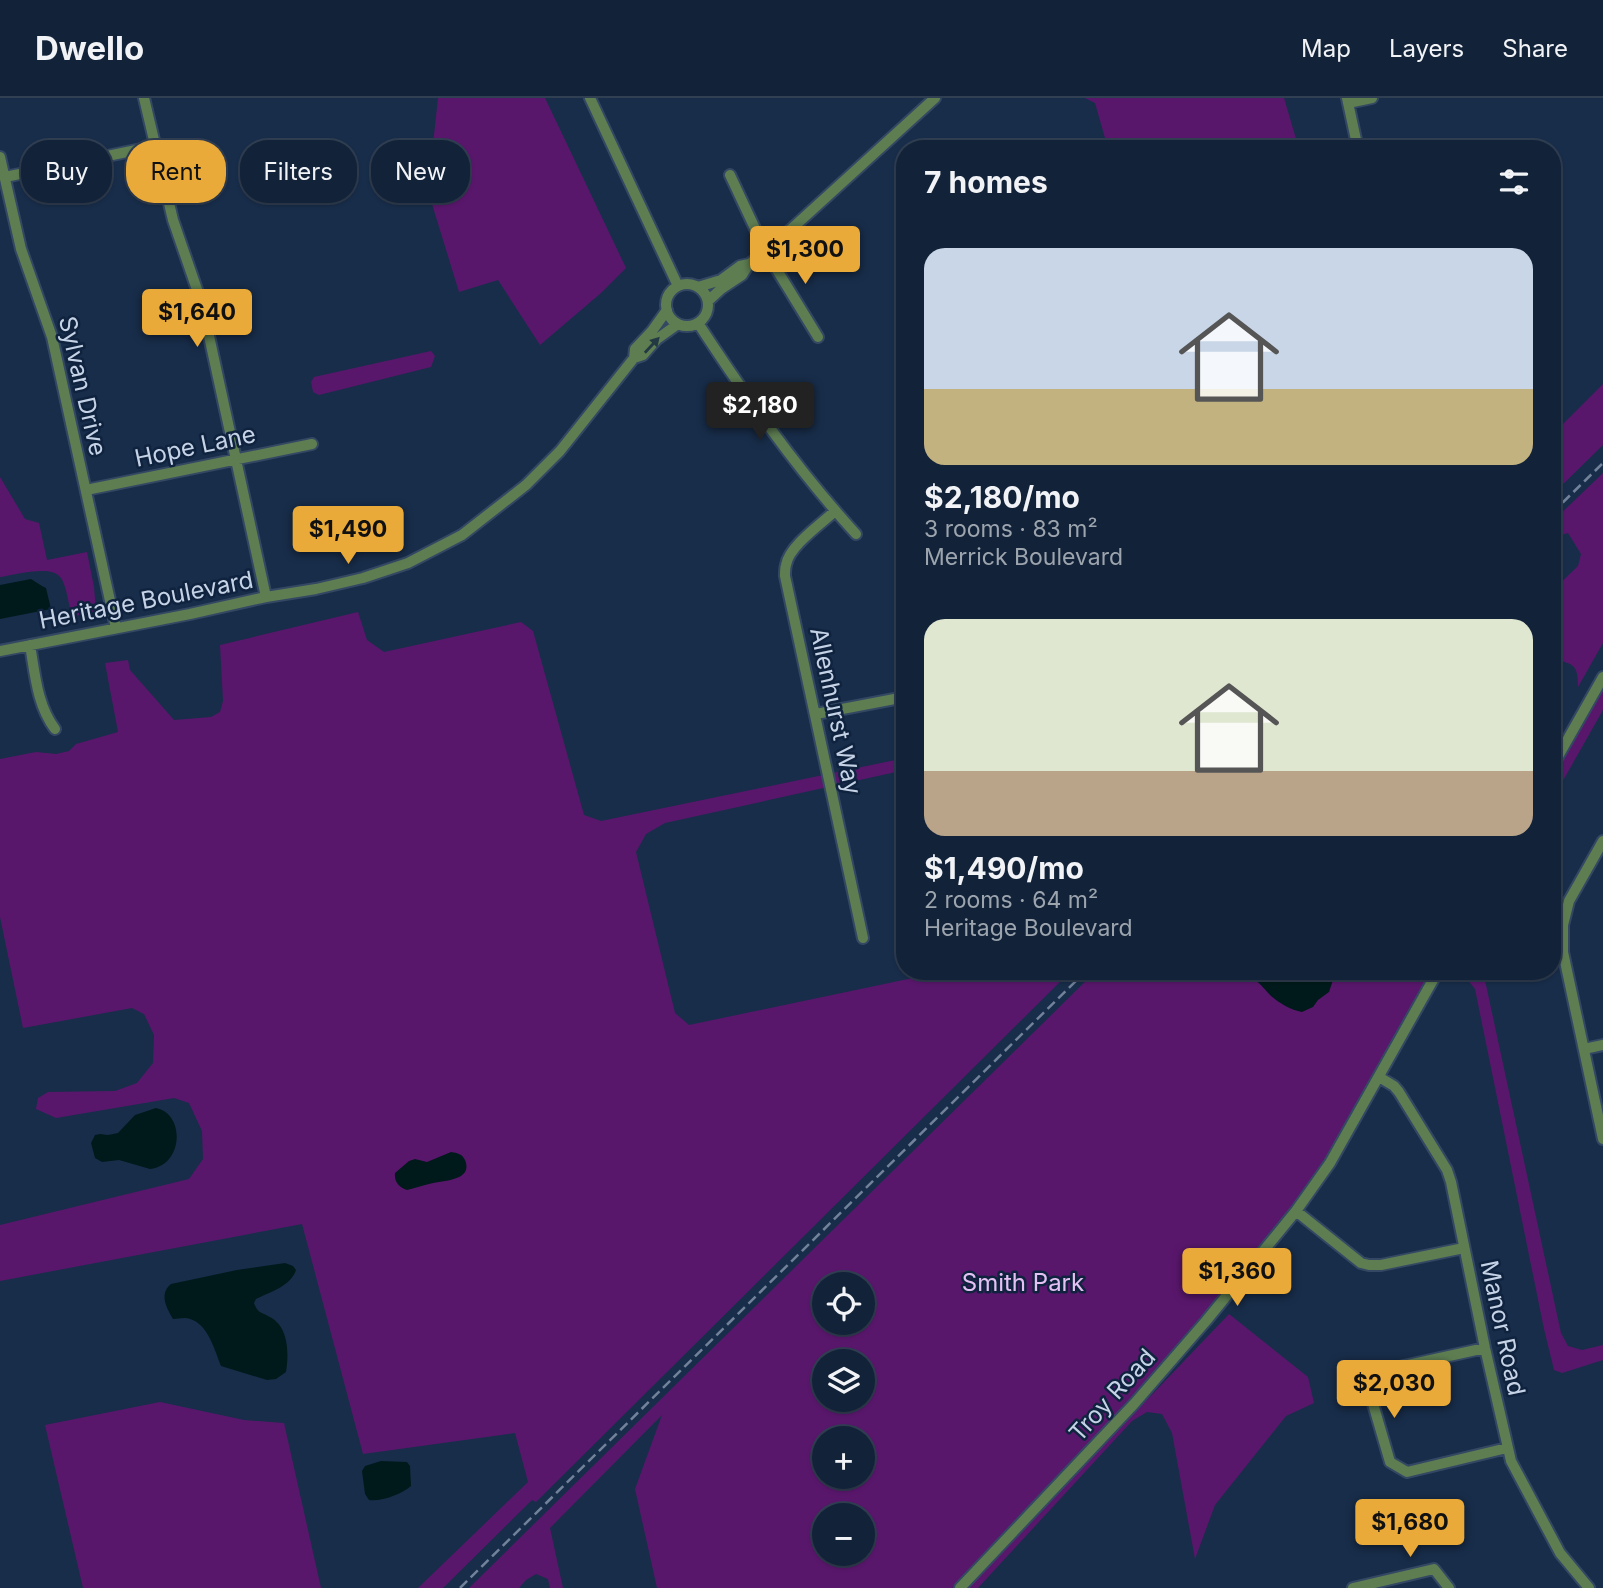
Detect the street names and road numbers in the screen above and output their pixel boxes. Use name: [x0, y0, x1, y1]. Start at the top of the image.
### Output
street label: Sylvan Drive: [53, 313, 113, 459]
street label: Hope Lane: [132, 419, 258, 473]
street label: Heritage Boulevard: [36, 565, 256, 635]
street label: Allenhurst Way: [804, 625, 868, 797]
street label: Manor Road: [1475, 1258, 1531, 1398]
street label: Troy Road: [1063, 1343, 1161, 1447]

